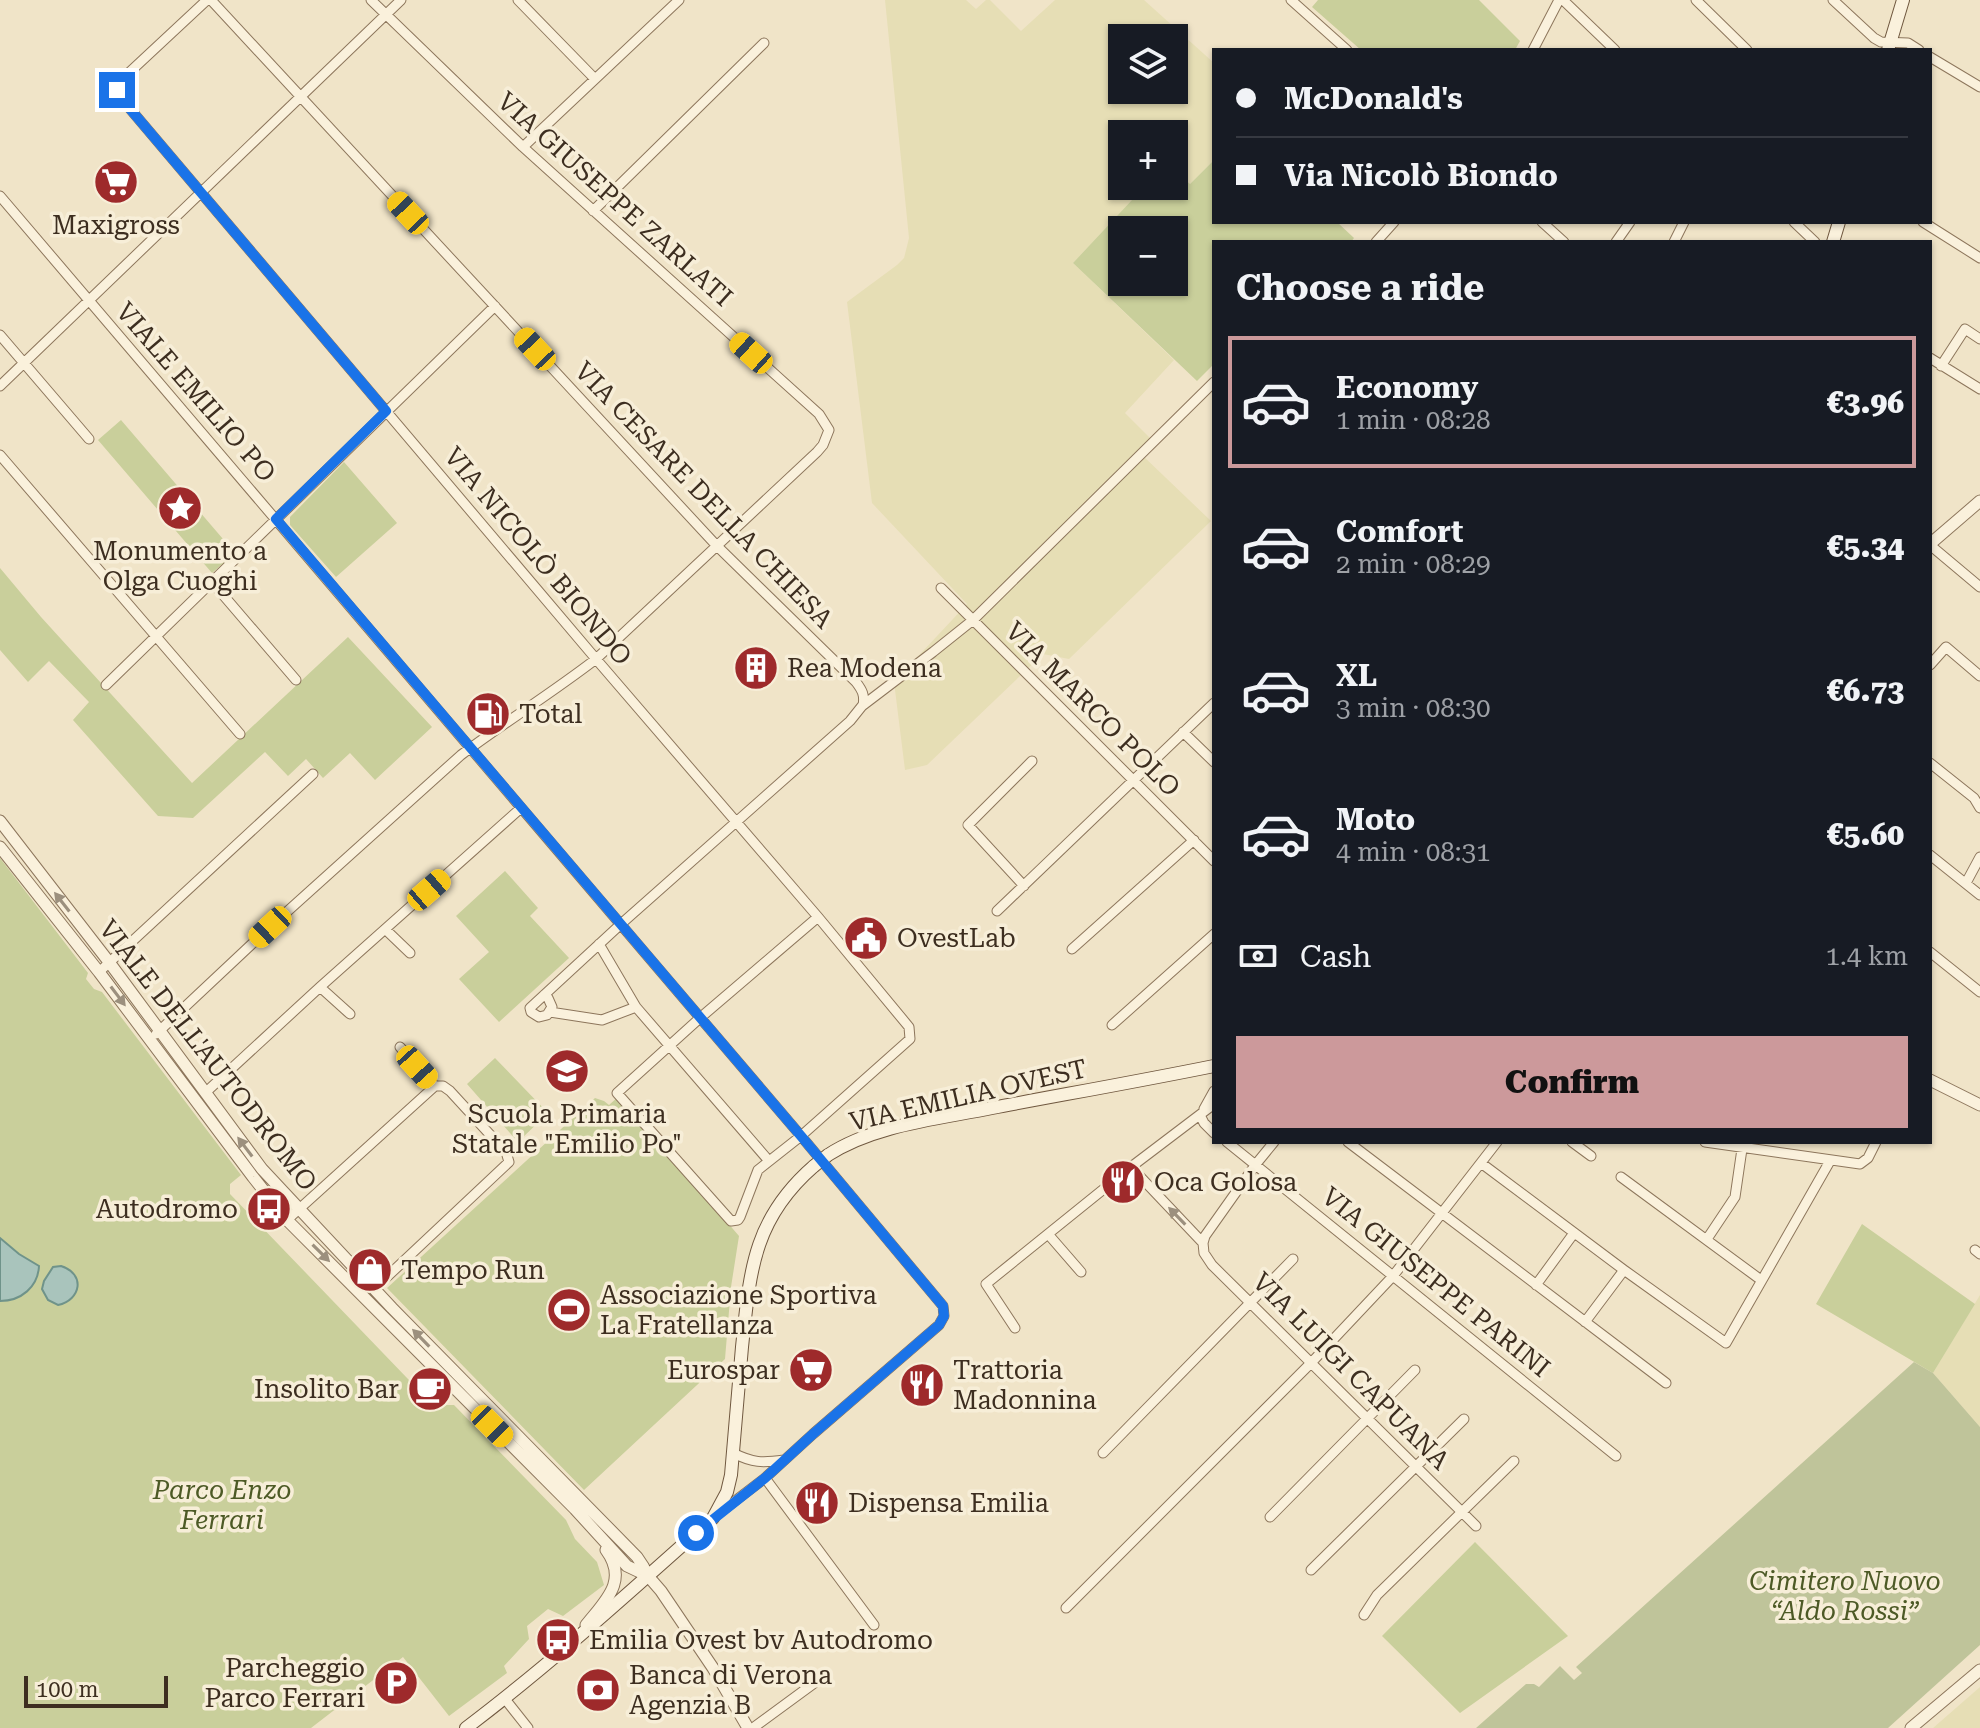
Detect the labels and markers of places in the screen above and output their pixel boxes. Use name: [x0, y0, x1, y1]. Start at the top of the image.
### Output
supermarket icon: Maxigross: [92, 158, 140, 206]
place label: Maxigross: [52, 210, 180, 240]
place icon: Monumento a Olga Cuoghi: [156, 484, 204, 532]
place label: Monumento a Olga Cuoghi: [93, 536, 267, 596]
building icon: Rea Modena: [732, 644, 780, 692]
place label: Rea Modena: [787, 653, 942, 683]
fuel station icon: Total: [464, 690, 512, 738]
place label: Total: [519, 699, 582, 729]
public building icon: OvestLab: [842, 914, 890, 962]
place label: OvestLab: [897, 923, 1016, 953]
school or university icon: Scuola Primaria Statale "Emilio Po": [543, 1047, 591, 1095]
place label: Scuola Primaria Statale "Emilio Po": [452, 1099, 682, 1159]
restaurant icon: Oca Golosa: [1099, 1158, 1147, 1206]
place label: Oca Golosa: [1154, 1167, 1297, 1197]
bus stop icon: Autodromo: [245, 1185, 293, 1233]
place label: Autodromo: [96, 1194, 238, 1224]
shop icon: Tempo Run: [346, 1246, 394, 1294]
place label: Tempo Run: [401, 1255, 545, 1285]
place label: Associazione Sportiva La Fratellanza: [600, 1280, 877, 1340]
sports icon: Associazione Sportiva La Fratellanza: [545, 1286, 593, 1334]
supermarket icon: Eurospar: [787, 1346, 835, 1394]
place label: Eurospar: [667, 1355, 780, 1385]
place label: Trattoria Madonnina: [953, 1355, 1097, 1415]
restaurant icon: Trattoria Madonnina: [898, 1361, 946, 1409]
cafe icon: Insolito Bar: [406, 1365, 454, 1413]
place label: Insolito Bar: [254, 1374, 399, 1404]
restaurant icon: Dispensa Emilia: [793, 1479, 841, 1527]
place label: Dispensa Emilia: [848, 1488, 1049, 1518]
bus stop icon: Emilia Ovest bv Autodromo: [534, 1616, 582, 1664]
place label: Emilia Ovest bv Autodromo: [589, 1625, 933, 1655]
place label: Parcheggio Parco Ferrari: [205, 1653, 365, 1713]
parking icon: Parcheggio Parco Ferrari: [372, 1659, 420, 1707]
place label: Banca di Verona Agenzia B: [629, 1660, 832, 1720]
bank icon: Banca di Verona Agenzia B: [574, 1666, 622, 1714]

